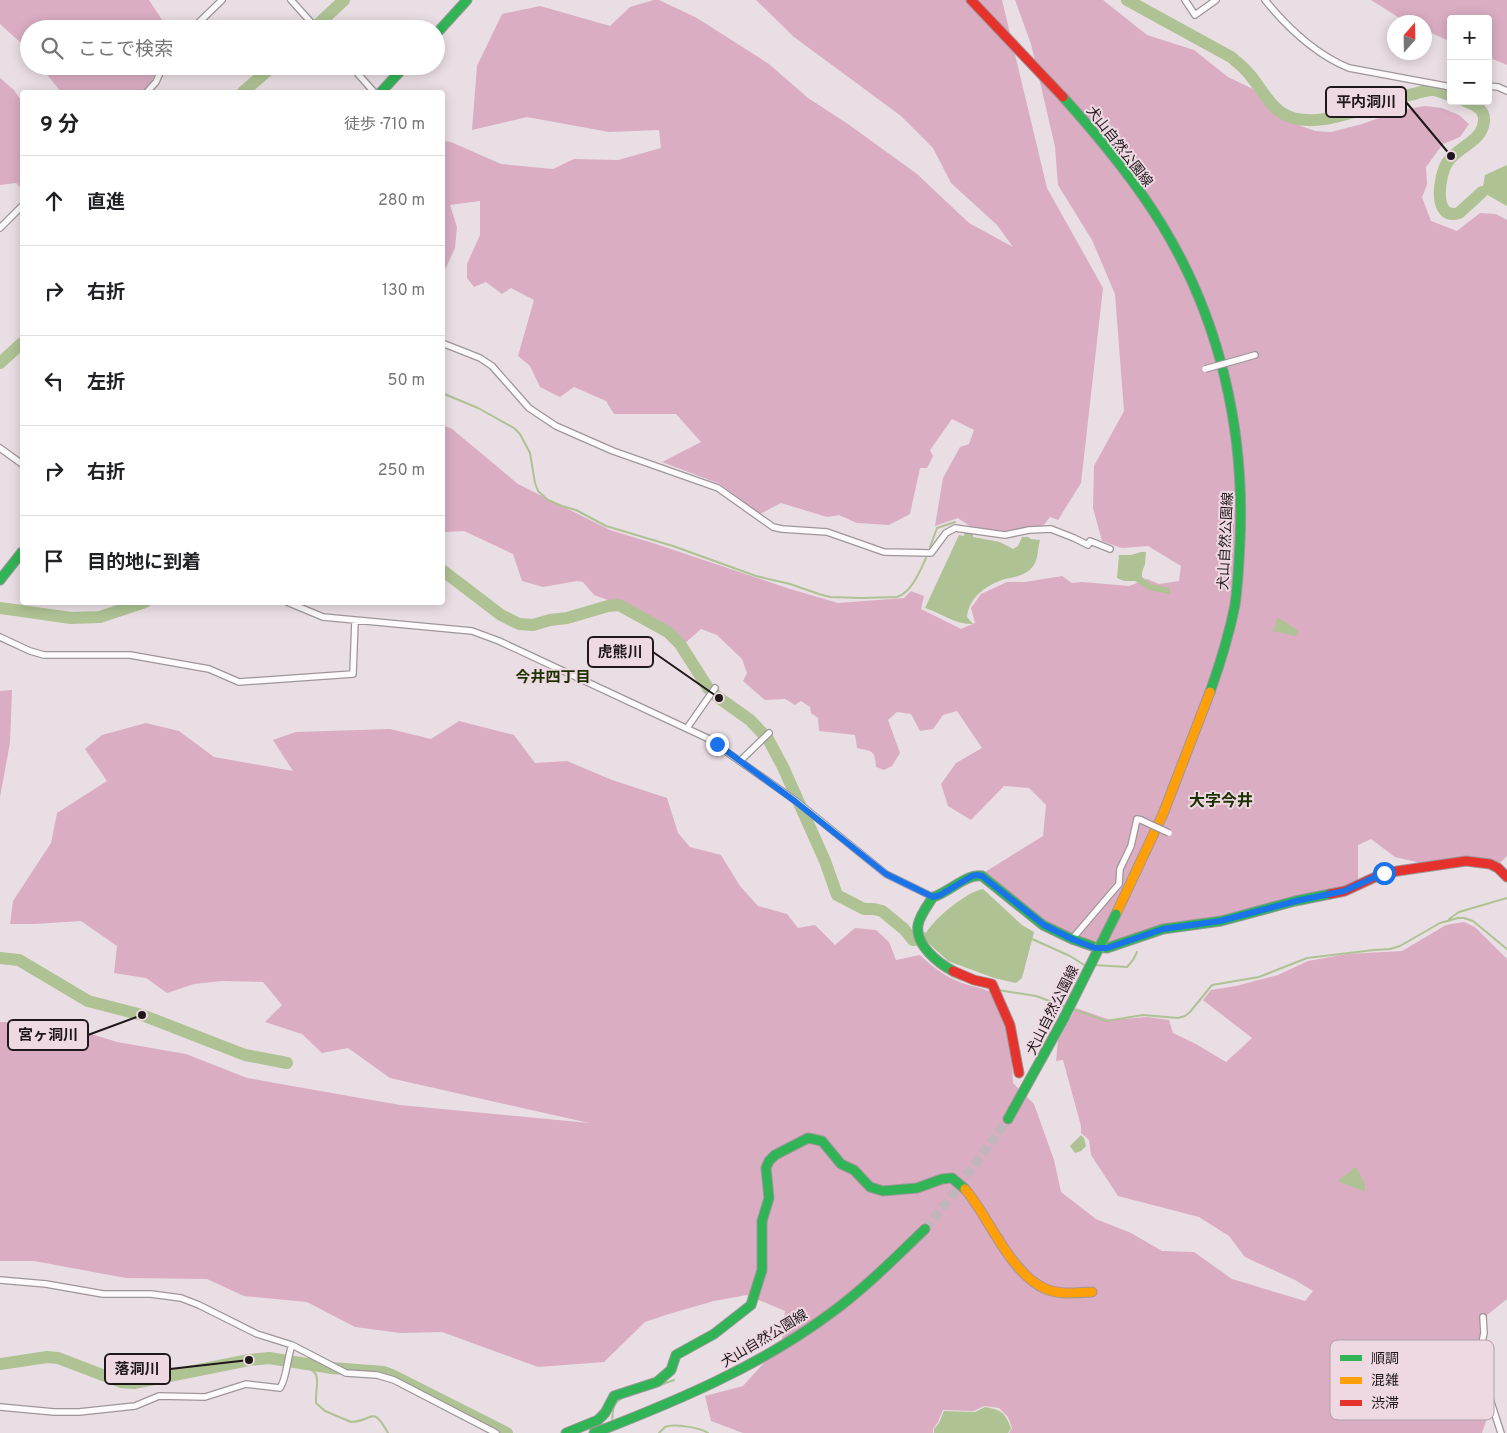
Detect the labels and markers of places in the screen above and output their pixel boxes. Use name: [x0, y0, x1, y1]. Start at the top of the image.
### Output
callout: 平内洞川: [1326, 87, 1406, 117]
callout: 虎熊川: [588, 637, 653, 667]
callout: 宮ヶ洞川: [8, 1020, 88, 1050]
callout: 落洞川: [105, 1354, 170, 1384]

